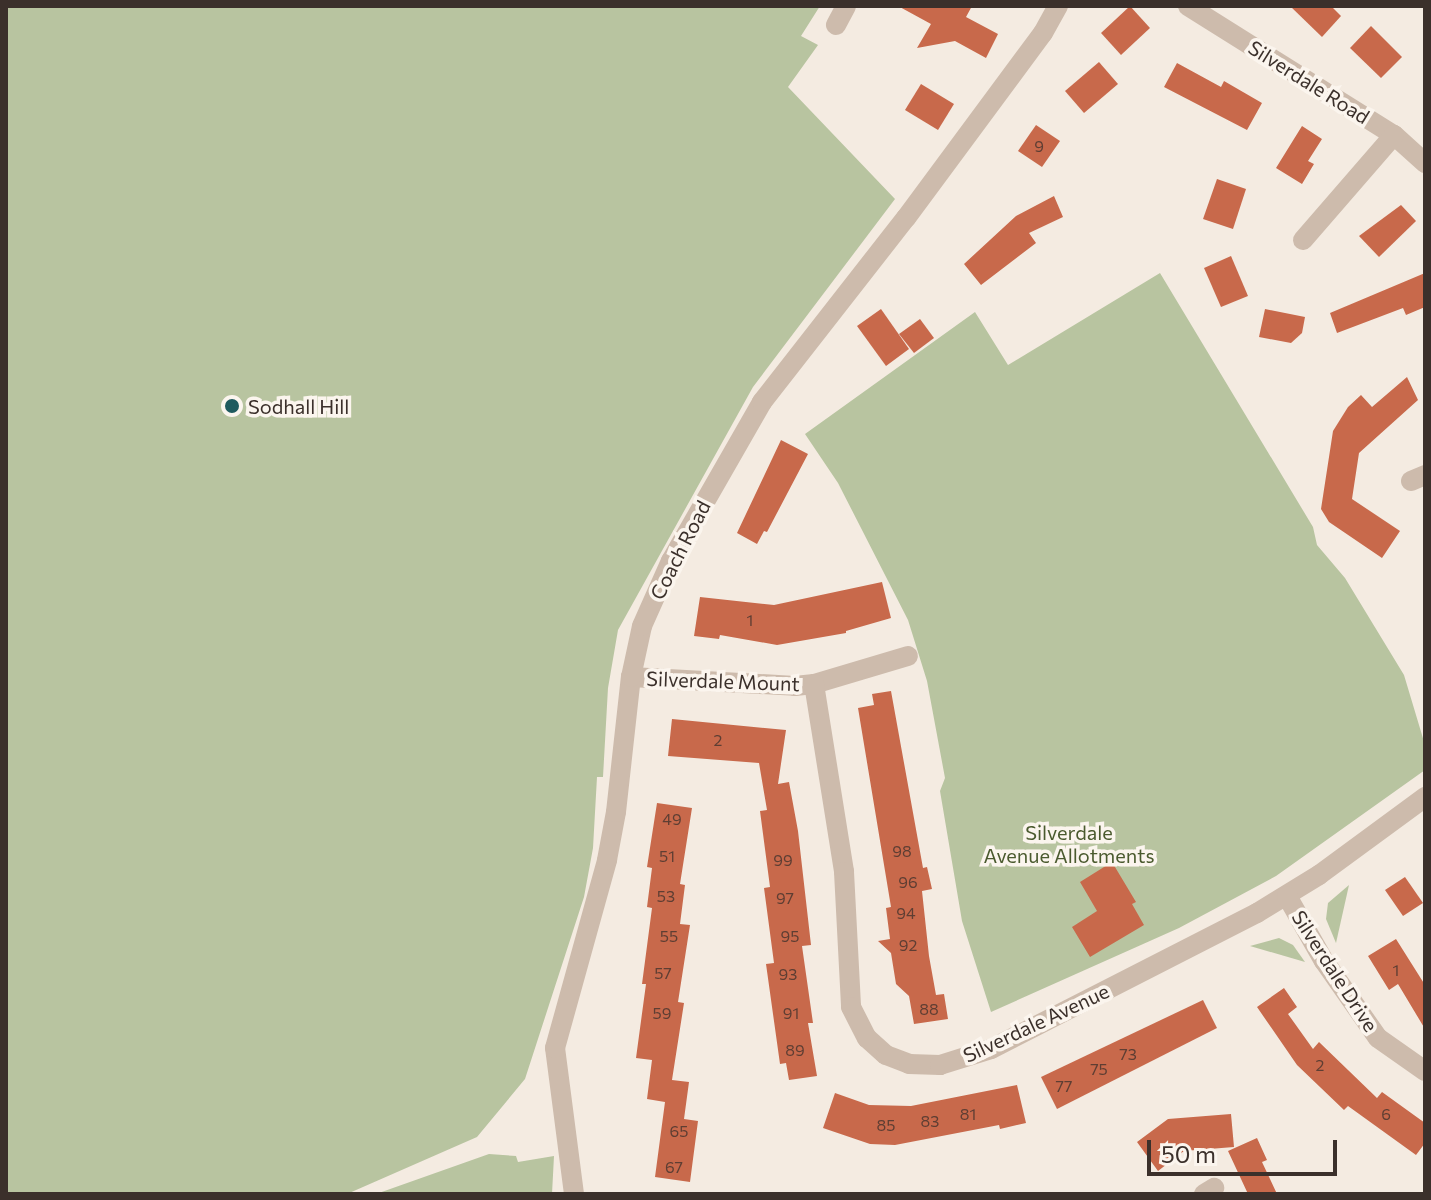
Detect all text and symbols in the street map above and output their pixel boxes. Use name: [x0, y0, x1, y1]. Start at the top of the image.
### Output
street label: Silverdale Road: [1244, 35, 1374, 129]
house number: 9: [1034, 136, 1044, 156]
place label: Sodhall Hill: [248, 394, 349, 418]
marker: Sodhall Hill: [223, 397, 241, 415]
street label: Coach Road: [645, 496, 715, 604]
house number: 1: [747, 610, 753, 630]
street label: Silverdale Mount: [646, 666, 800, 696]
house number: 2: [714, 730, 722, 750]
house number: 49: [662, 809, 682, 829]
park label: Silverdale Avenue Allotments: [983, 821, 1155, 868]
house number: 98: [892, 841, 912, 861]
house number: 51: [659, 846, 675, 866]
house number: 99: [773, 850, 793, 870]
house number: 96: [898, 872, 918, 892]
house number: 53: [657, 886, 675, 906]
house number: 97: [776, 888, 794, 908]
house number: 94: [896, 903, 916, 923]
street label: Silverdale Drive: [1287, 906, 1383, 1036]
house number: 55: [660, 926, 678, 946]
house number: 95: [781, 926, 799, 946]
house number: 92: [899, 935, 917, 955]
house number: 1: [1393, 960, 1399, 980]
house number: 57: [654, 963, 672, 983]
house number: 93: [779, 964, 797, 984]
street label: Silverdale Avenue: [959, 979, 1113, 1067]
house number: 88: [919, 999, 939, 1019]
house number: 59: [653, 1003, 671, 1023]
house number: 91: [783, 1003, 799, 1023]
house number: 89: [785, 1040, 805, 1060]
house number: 73: [1119, 1044, 1137, 1064]
house number: 2: [1316, 1055, 1324, 1075]
house number: 75: [1090, 1059, 1108, 1079]
house number: 77: [1056, 1076, 1072, 1096]
house number: 81: [960, 1104, 976, 1124]
house number: 6: [1381, 1104, 1391, 1124]
house number: 83: [921, 1111, 939, 1131]
house number: 85: [877, 1115, 895, 1135]
house number: 65: [670, 1121, 688, 1141]
scale bar: [1151, 1124, 1341, 1174]
text: 50 m: [1161, 1139, 1216, 1168]
house number: 67: [665, 1157, 683, 1177]

